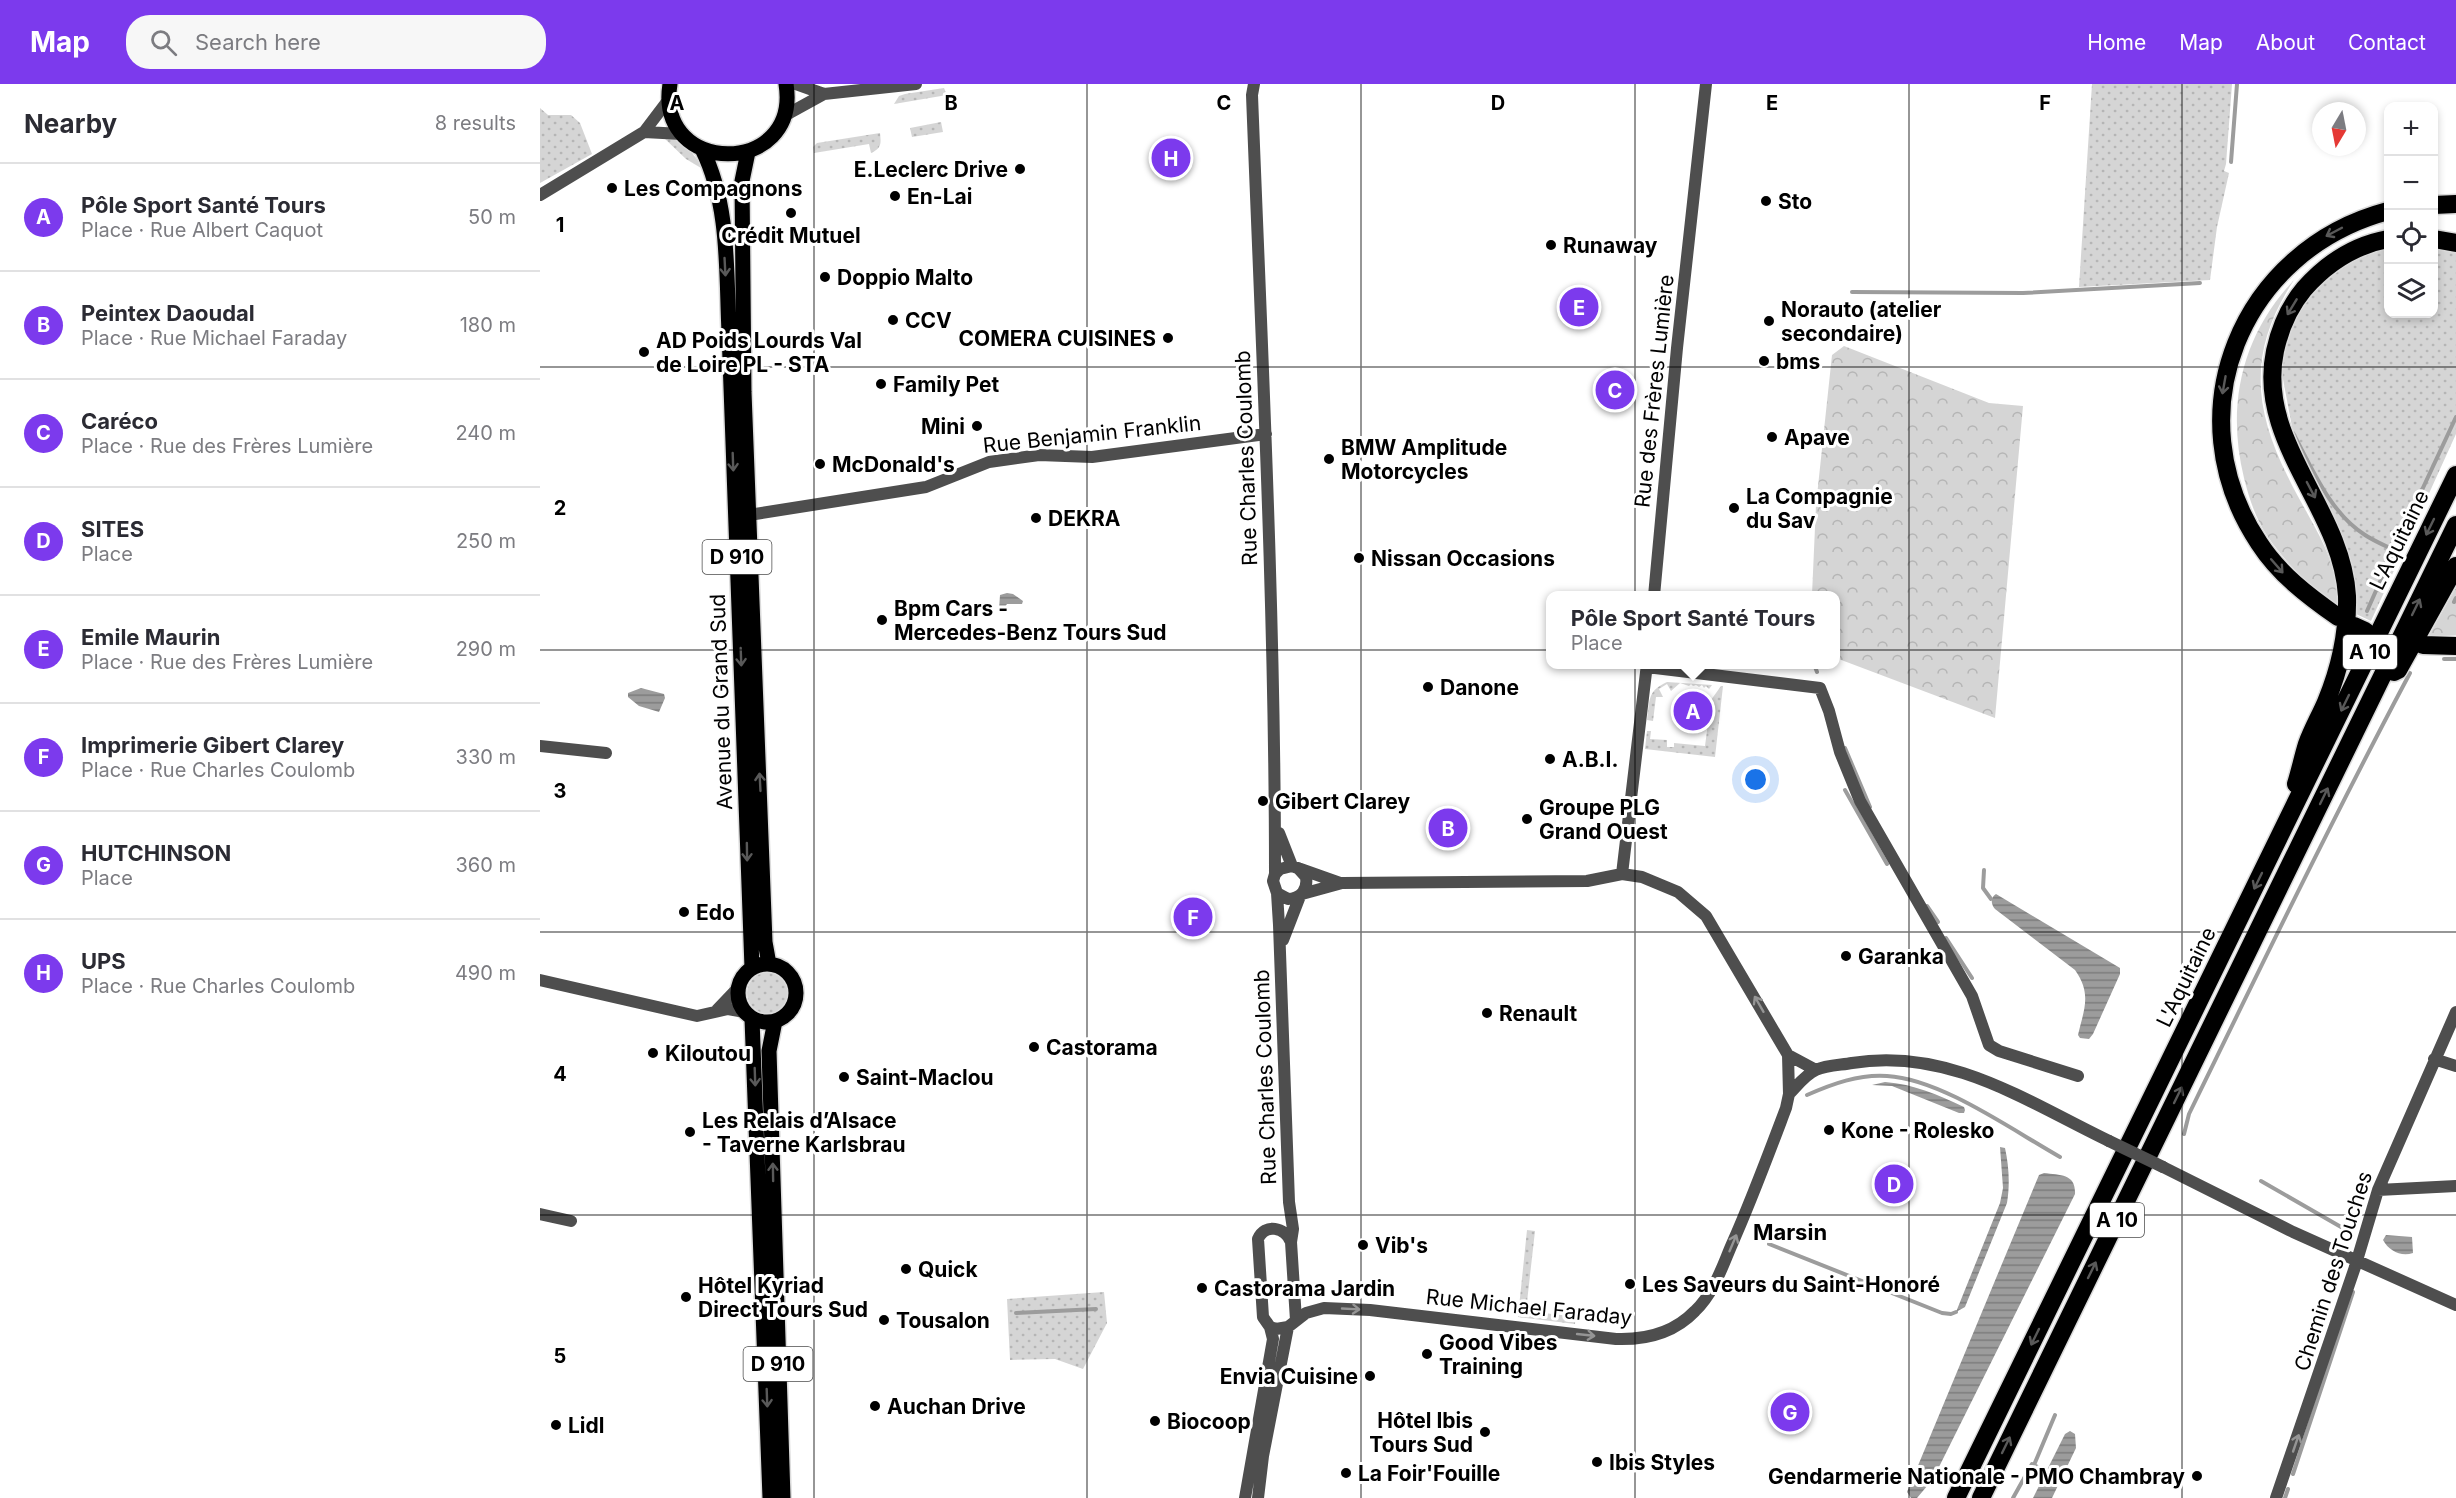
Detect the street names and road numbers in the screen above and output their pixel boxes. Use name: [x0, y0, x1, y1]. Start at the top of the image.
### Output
street label: Rue des Frères Lumière: [1629, 273, 1679, 509]
street label: Rue Charles Coulomb: [1230, 350, 1262, 566]
street label: Rue Benjamin Franklin: [982, 410, 1202, 458]
street label: L'Aquitaine: [2364, 486, 2434, 594]
road number: D 910: [702, 540, 772, 574]
street label: Avenue du Grand Sud: [705, 594, 737, 810]
road number: A 10: [2343, 635, 2397, 669]
street label: L'Aquitaine: [2151, 923, 2221, 1031]
street label: Rue Charles Coulomb: [1249, 969, 1281, 1185]
street label: Chemin des Touches: [2289, 1168, 2377, 1374]
road number: A 10: [2090, 1203, 2144, 1237]
street label: Rue Michael Faraday: [1425, 1284, 1633, 1330]
road number: D 910: [744, 1347, 812, 1381]

